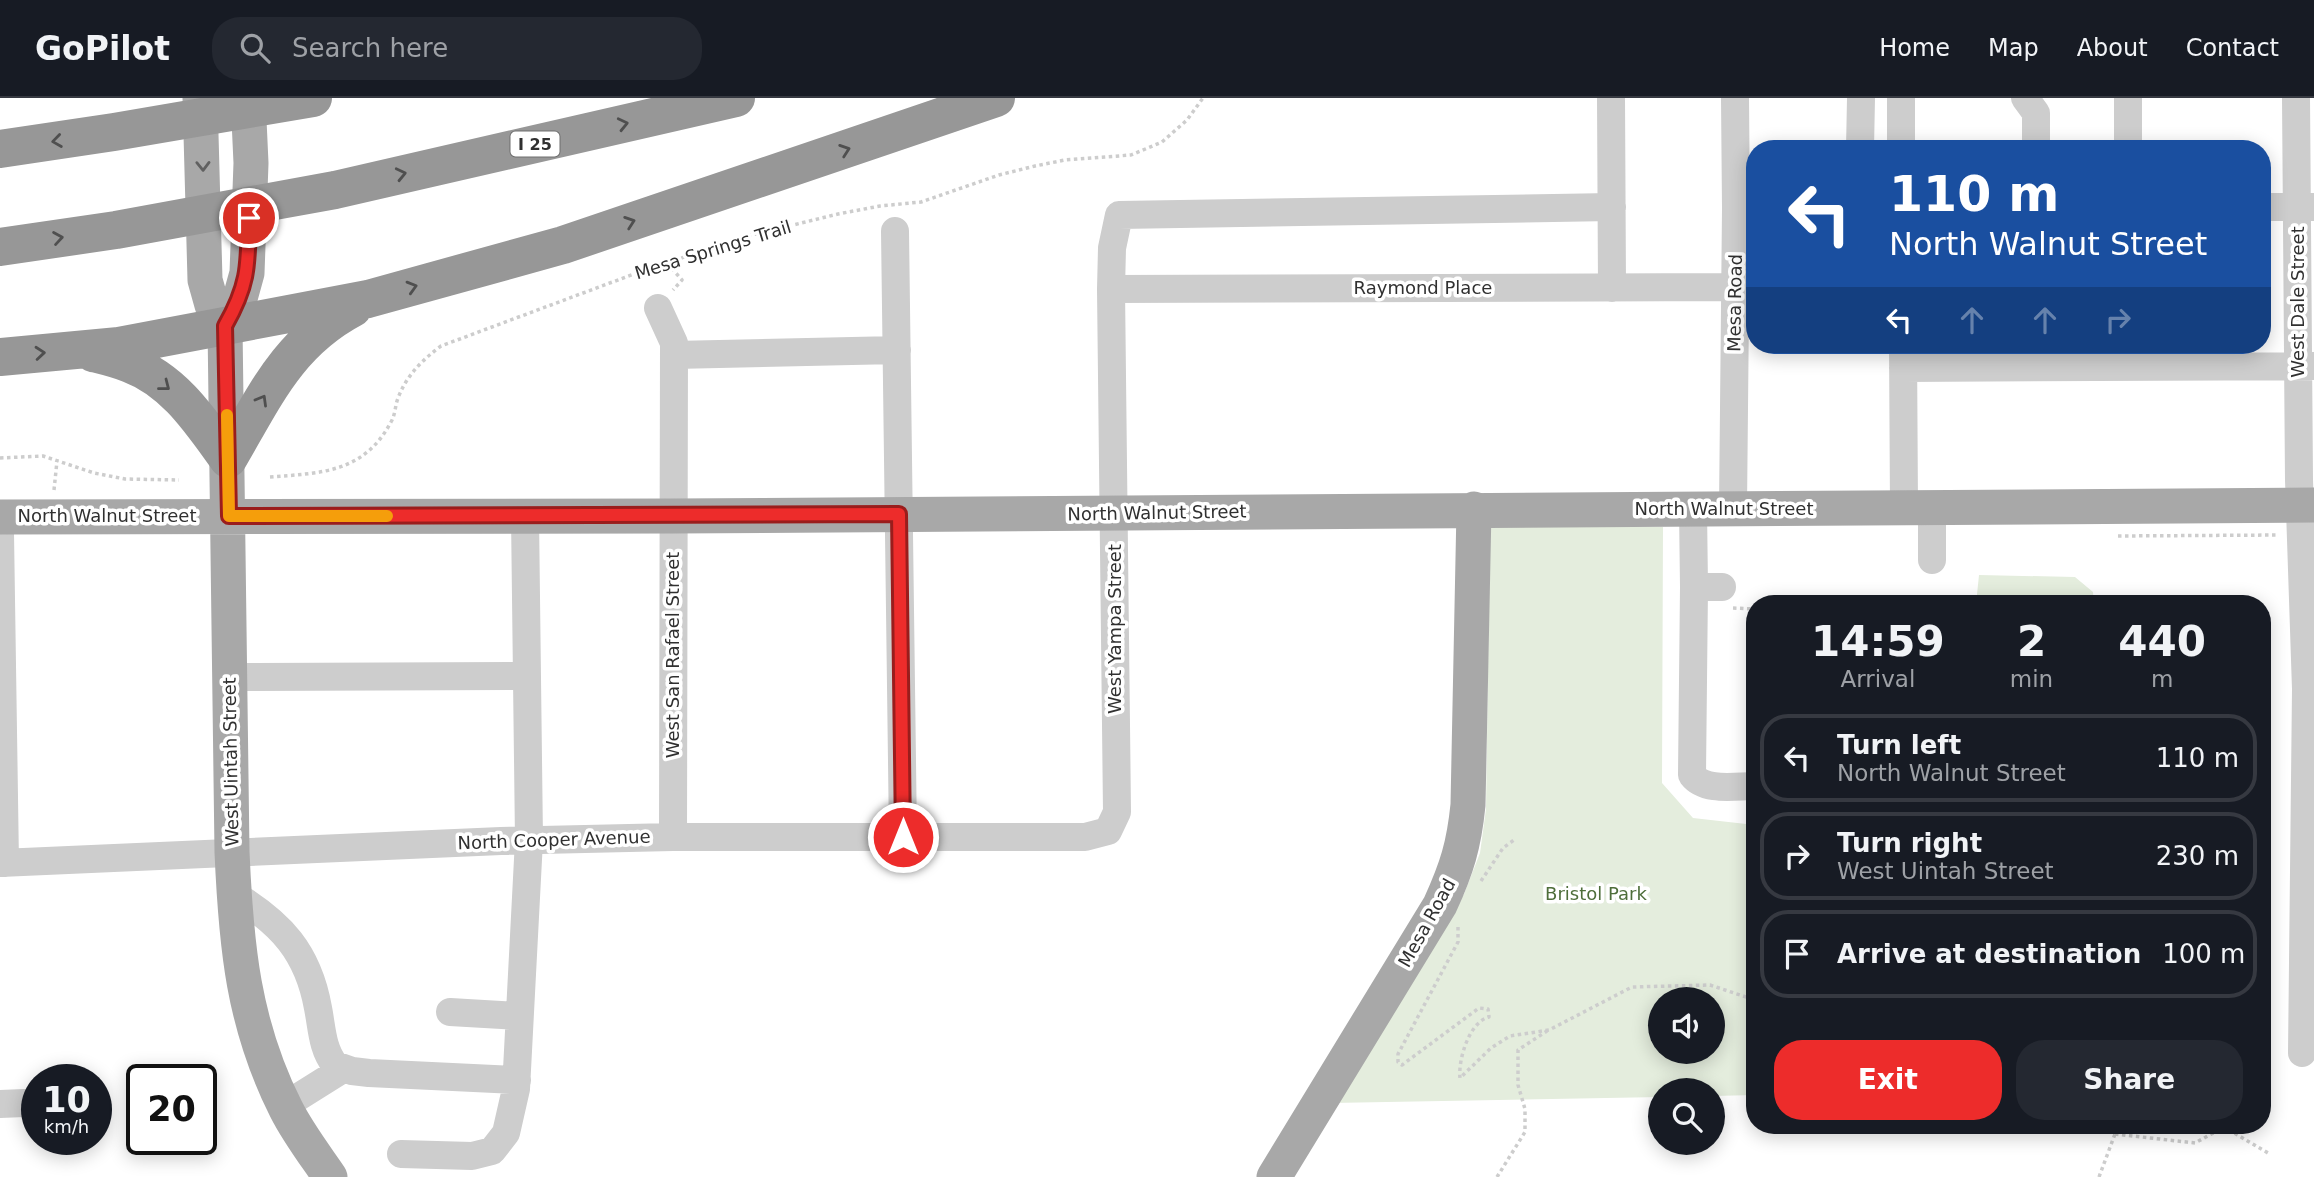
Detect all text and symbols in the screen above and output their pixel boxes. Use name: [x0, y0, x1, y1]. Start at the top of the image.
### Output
search box: [212, 17, 702, 80]
text: GoPilot: [35, 29, 170, 68]
icon: search: [236, 29, 274, 67]
text: Search here: [292, 33, 448, 63]
text: Home: [1879, 34, 1950, 62]
text: Map: [1988, 34, 2039, 62]
text: About: [2077, 34, 2148, 62]
text: Contact: [2186, 34, 2279, 62]
one-way arrow: [617, 118, 629, 132]
road number: I 25: [510, 132, 560, 156]
one-way arrow: [51, 133, 63, 148]
one-way arrow: [839, 144, 851, 158]
one-way arrow: [195, 161, 211, 172]
text: 110 m: [1889, 166, 2059, 223]
one-way arrow: [395, 168, 407, 183]
icon: left: [1774, 168, 1865, 259]
pin: [219, 188, 279, 248]
icon: arrive: [230, 199, 268, 237]
one-way arrow: [623, 216, 635, 230]
street label: Mesa Springs Trail: [632, 216, 794, 283]
text: North Walnut Street: [1889, 225, 2207, 263]
street label: West Dale Street: [2287, 226, 2308, 378]
one-way arrow: [52, 231, 64, 246]
street label: Mesa Road: [1723, 254, 1746, 352]
street label: Raymond Place: [1354, 277, 1492, 298]
one-way arrow: [406, 281, 418, 295]
icon: left: [1880, 301, 1918, 339]
icon: ahead: [1953, 301, 1991, 339]
icon: ahead: [2026, 301, 2064, 339]
icon: right: [2099, 301, 2137, 339]
one-way arrow: [35, 346, 46, 361]
one-way arrow: [157, 377, 170, 390]
one-way arrow: [254, 395, 267, 408]
street label: North Walnut Street: [1634, 498, 1814, 519]
street label: North Walnut Street: [1067, 500, 1247, 525]
street label: North Walnut Street: [17, 505, 197, 526]
street label: West Yampa Street: [1104, 544, 1125, 714]
street label: West San Rafael Street: [662, 552, 683, 758]
text: 14:59: [1811, 617, 1945, 666]
text: 2: [2017, 617, 2046, 666]
text: 440: [2118, 617, 2206, 666]
text: Arrival: [1841, 666, 1915, 692]
text: min: [2010, 666, 2053, 692]
text: m: [2151, 666, 2173, 692]
street label: West Uintah Street: [219, 677, 242, 847]
text: Turn left: [1837, 730, 1961, 760]
icon: left: [1778, 739, 1816, 777]
text: 110 m: [2156, 743, 2239, 773]
text: North Walnut Street: [1837, 760, 2066, 786]
position arrow: [866, 800, 940, 874]
street label: North Cooper Avenue: [457, 826, 651, 853]
text: Turn right: [1837, 828, 1982, 858]
icon: right: [1778, 837, 1816, 875]
text: 230 m: [2156, 841, 2239, 871]
text: West Uintah Street: [1837, 858, 2054, 884]
street label: Mesa Road: [1394, 875, 1459, 971]
park label: Bristol Park: [1545, 883, 1647, 904]
icon: arrive: [1778, 935, 1816, 973]
text: Arrive at destination: [1837, 939, 2141, 969]
text: 100 m: [2162, 939, 2245, 969]
map controls: [1648, 987, 1725, 1155]
button: sound: [1648, 987, 1725, 1064]
button: Exit: [1774, 1040, 2002, 1120]
button: Share: [2016, 1040, 2243, 1120]
speed limit sign: 20: [126, 1064, 217, 1155]
button: search: [1648, 1078, 1725, 1155]
text: 10: [42, 1080, 91, 1120]
text: km/h: [44, 1116, 89, 1137]

